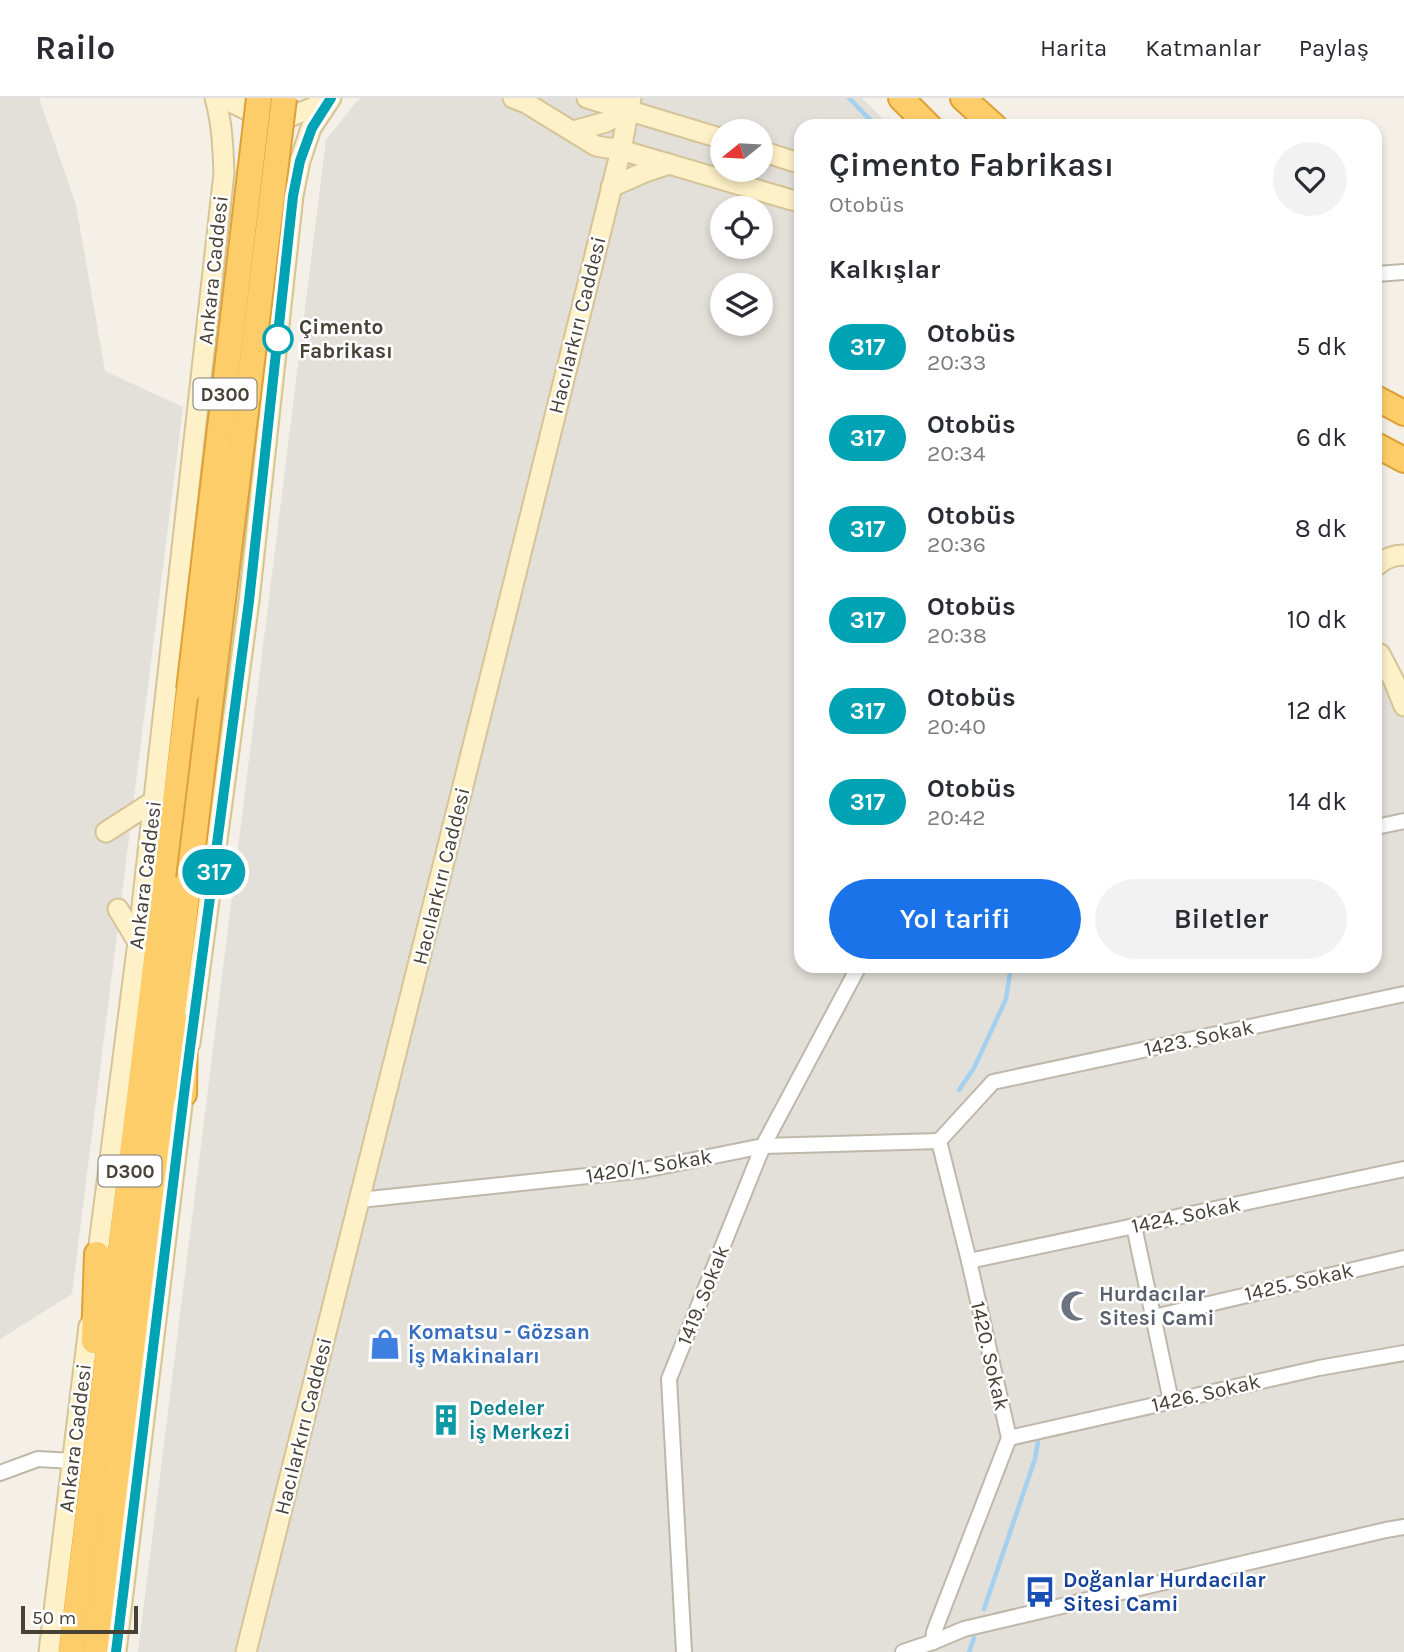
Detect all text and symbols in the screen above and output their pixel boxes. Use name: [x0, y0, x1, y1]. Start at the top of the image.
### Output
text: Railo: [35, 29, 115, 67]
text: Harita: [1040, 34, 1107, 62]
text: Katmanlar: [1145, 34, 1261, 62]
text: Paylaş: [1299, 34, 1369, 62]
north arrow: [710, 119, 774, 182]
map controls: [710, 119, 773, 336]
button: heart: [1273, 142, 1347, 216]
text: Çimento Fabrikası: [829, 146, 1114, 184]
text: Otobüs: [829, 191, 905, 218]
street label: Ankara Caddesi: [193, 194, 233, 346]
button: locate: [710, 196, 773, 259]
street label: Hacılarkırı Caddesi: [543, 234, 611, 416]
text: Kalkışlar: [829, 254, 940, 285]
button: layers: [710, 273, 773, 336]
place label: Çimento Fabrikası: [299, 315, 393, 363]
text: Otobüs: [927, 318, 1016, 349]
marker: Çimento Fabrikası: [263, 324, 293, 354]
text: 5 dk: [1296, 331, 1347, 362]
text: 317: [850, 333, 885, 361]
text: 20:33: [927, 349, 986, 376]
road number: D300: [194, 378, 256, 410]
text: Otobüs: [927, 409, 1016, 440]
text: 6 dk: [1296, 422, 1347, 453]
text: 317: [850, 424, 885, 452]
text: 20:34: [927, 440, 986, 467]
text: Otobüs: [927, 500, 1016, 531]
text: 8 dk: [1295, 513, 1347, 544]
text: 317: [850, 515, 885, 543]
text: 20:36: [927, 531, 986, 558]
text: Otobüs: [927, 591, 1016, 622]
text: 10 dk: [1287, 604, 1347, 635]
text: 317: [850, 606, 885, 634]
text: 20:38: [927, 622, 987, 649]
text: Otobüs: [927, 682, 1016, 713]
text: 12 dk: [1287, 695, 1347, 726]
text: 317: [850, 697, 885, 725]
text: 20:40: [927, 713, 986, 740]
text: Otobüs: [927, 773, 1016, 804]
street label: Hacılarkırı Caddesi: [407, 785, 475, 967]
text: 14 dk: [1288, 786, 1347, 817]
text: 317: [850, 788, 885, 816]
street label: Ankara Caddesi: [124, 799, 166, 951]
text: 20:42: [927, 804, 985, 831]
line badge: 317: [174, 849, 254, 895]
text: 317: [196, 858, 232, 886]
button: Yol tarifi: [829, 879, 1081, 959]
button: Biletler: [1095, 879, 1347, 959]
street label: 1423. Sokak: [1142, 1015, 1256, 1061]
street label: 1420/1. Sokak: [584, 1144, 714, 1188]
road number: D300: [99, 1156, 162, 1186]
street label: 1424. Sokak: [1129, 1192, 1243, 1238]
street label: 1419. Sokak: [672, 1241, 734, 1349]
street label: 1425. Sokak: [1242, 1258, 1356, 1306]
place label: Hurdacılar Sitesi Cami: [1099, 1282, 1214, 1330]
mosque icon: Hurdacılar Sitesi Cami: [1059, 1289, 1093, 1323]
street label: 1420. Sokak: [966, 1299, 1014, 1413]
place label: Komatsu - Gözsan İş Makinaları: [408, 1320, 590, 1368]
shop icon: Komatsu - Gözsan İş Makinaları: [368, 1327, 402, 1361]
street label: Hacılarkırı Caddesi: [269, 1335, 337, 1517]
street label: Ankara Caddesi: [54, 1362, 96, 1514]
street label: 1426. Sokak: [1149, 1369, 1263, 1417]
place label: Dedeler İş Merkezi: [469, 1396, 570, 1444]
building icon: Dedeler İş Merkezi: [429, 1403, 463, 1437]
place label: Doğanlar Hurdacılar Sitesi Cami: [1063, 1568, 1266, 1616]
bus stop icon: Doğanlar Hurdacılar Sitesi Cami: [1023, 1575, 1057, 1609]
scale bar: [21, 1603, 138, 1635]
text: 50 m: [32, 1607, 76, 1629]

